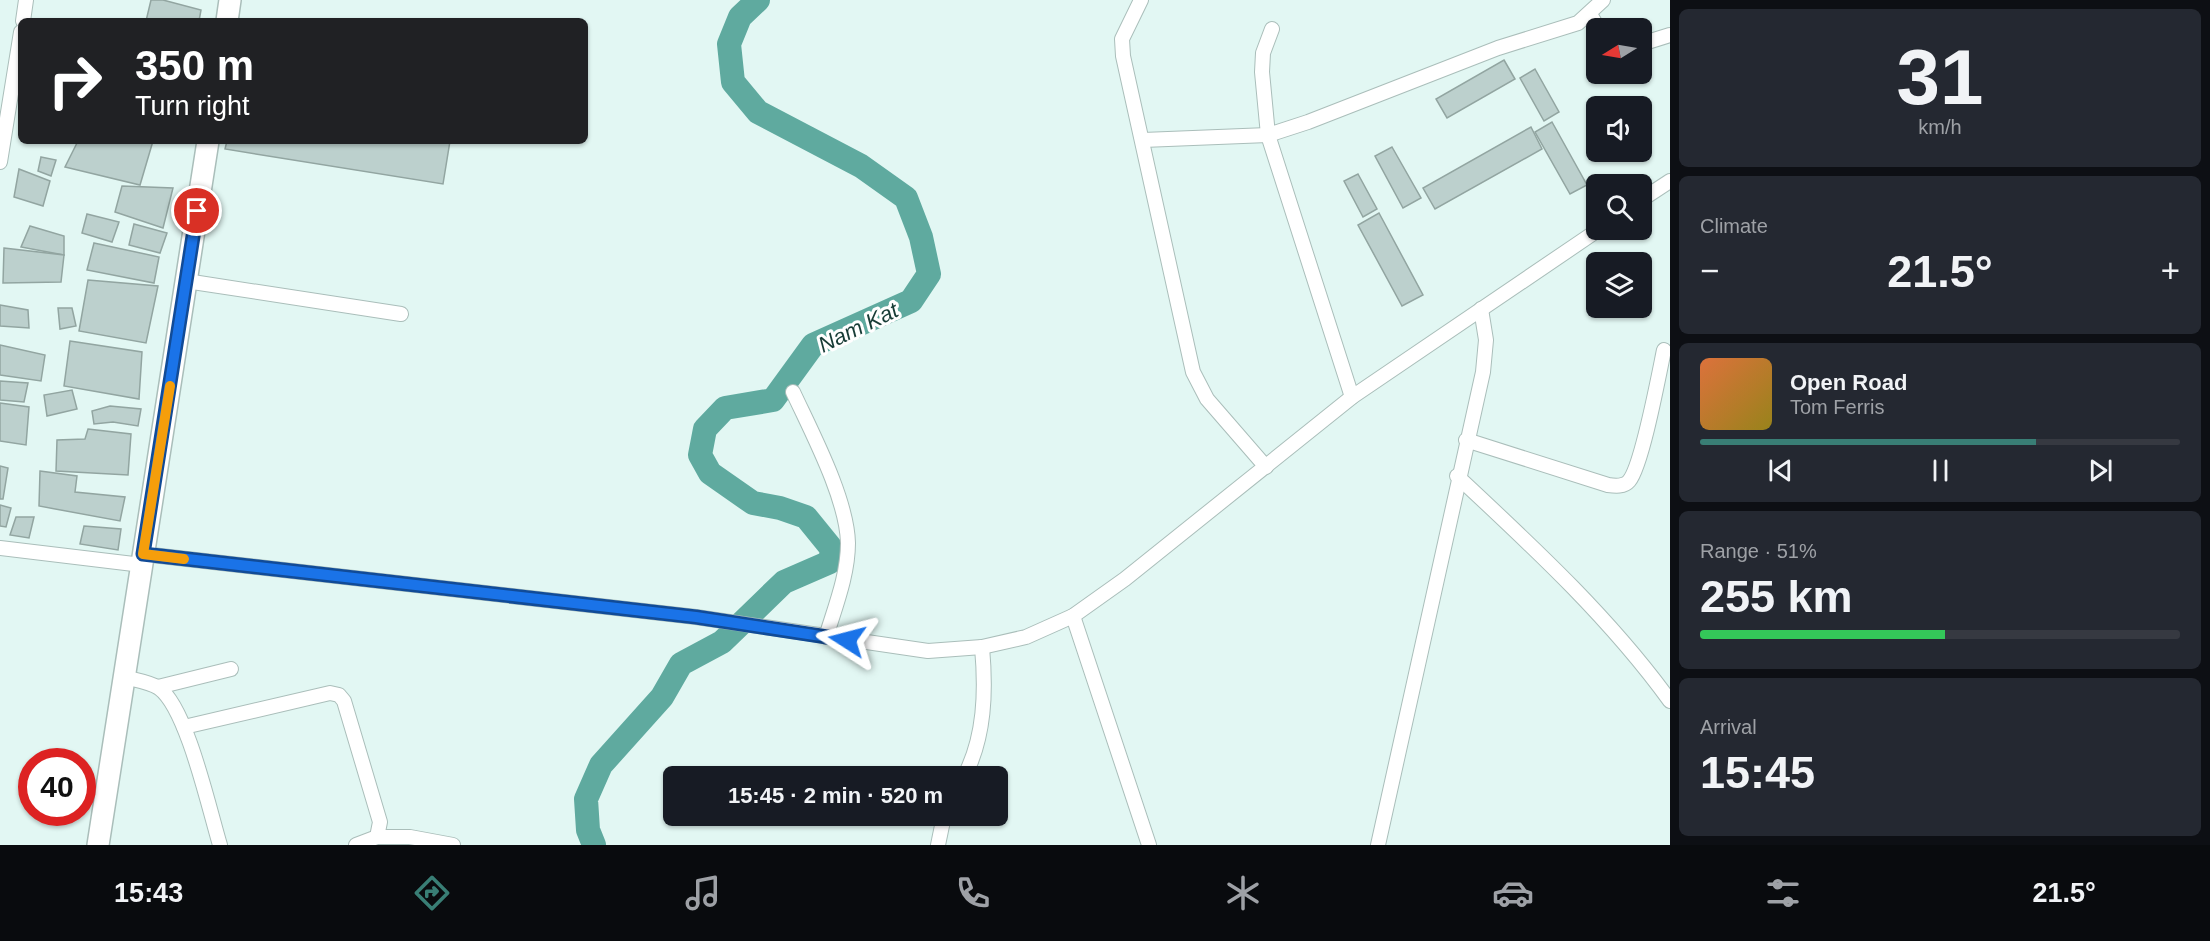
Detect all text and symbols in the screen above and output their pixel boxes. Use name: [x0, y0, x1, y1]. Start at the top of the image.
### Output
north arrow: [1586, 18, 1652, 84]
map controls: [1586, 18, 1652, 318]
text: 31: [1897, 33, 1983, 121]
icon: right: [36, 42, 114, 120]
text: 350 m: [135, 42, 254, 89]
text: Turn right: [135, 91, 250, 121]
button: sound: [1586, 96, 1652, 162]
text: km/h: [1918, 116, 1962, 138]
button: search: [1586, 174, 1652, 240]
pin: [171, 185, 222, 236]
icon: arrive: [180, 194, 213, 227]
text: Climate: [1700, 215, 1768, 237]
text: 21.5°: [1887, 246, 1993, 297]
button: layers: [1586, 252, 1652, 318]
text: −: [1700, 252, 1719, 289]
text: +: [2161, 252, 2180, 289]
water label: Nam Kat: [814, 297, 903, 357]
text: Open Road: [1790, 370, 1907, 395]
text: Tom Ferris: [1790, 396, 1884, 418]
icon: previous: [1764, 454, 1797, 487]
icon: pause: [1924, 454, 1957, 487]
icon: next: [2084, 454, 2117, 487]
text: Range · 51%: [1700, 540, 1817, 562]
text: 255 km: [1700, 571, 1853, 622]
position arrow: [815, 608, 879, 672]
text: Arrival: [1700, 716, 1757, 738]
text: 15:45: [1700, 747, 1815, 798]
speed limit sign: 40: [18, 748, 96, 826]
text: 15:45 · 2 min · 520 m: [728, 783, 943, 808]
icon: directions: [411, 872, 453, 914]
icon: music: [682, 872, 724, 914]
icon: phone: [952, 872, 994, 914]
icon: climate: [1222, 872, 1264, 914]
icon: car: [1492, 872, 1534, 914]
icon: filters: [1762, 872, 1804, 914]
text: 15:43: [114, 878, 183, 908]
text: 21.5°: [2032, 878, 2096, 908]

